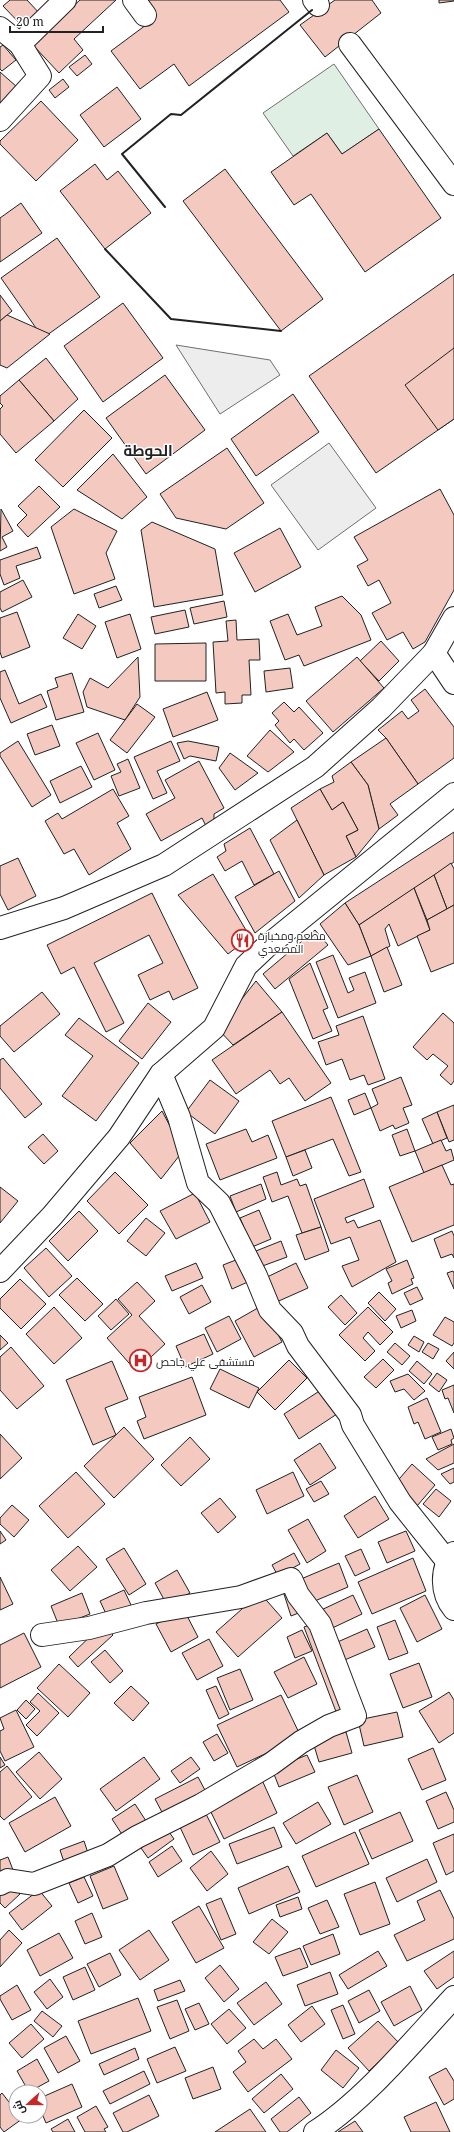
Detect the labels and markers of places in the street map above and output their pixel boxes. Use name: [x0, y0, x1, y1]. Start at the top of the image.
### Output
restaurant icon: مطعم ومخبازة المصعدي: [229, 928, 255, 954]
place label: مطعم ومخبازة المصعدي: [258, 928, 326, 958]
hospital icon: مستشفى علي جاحص: [128, 1348, 154, 1374]
place label: مستشفى علي جاحص: [156, 1354, 255, 1371]

